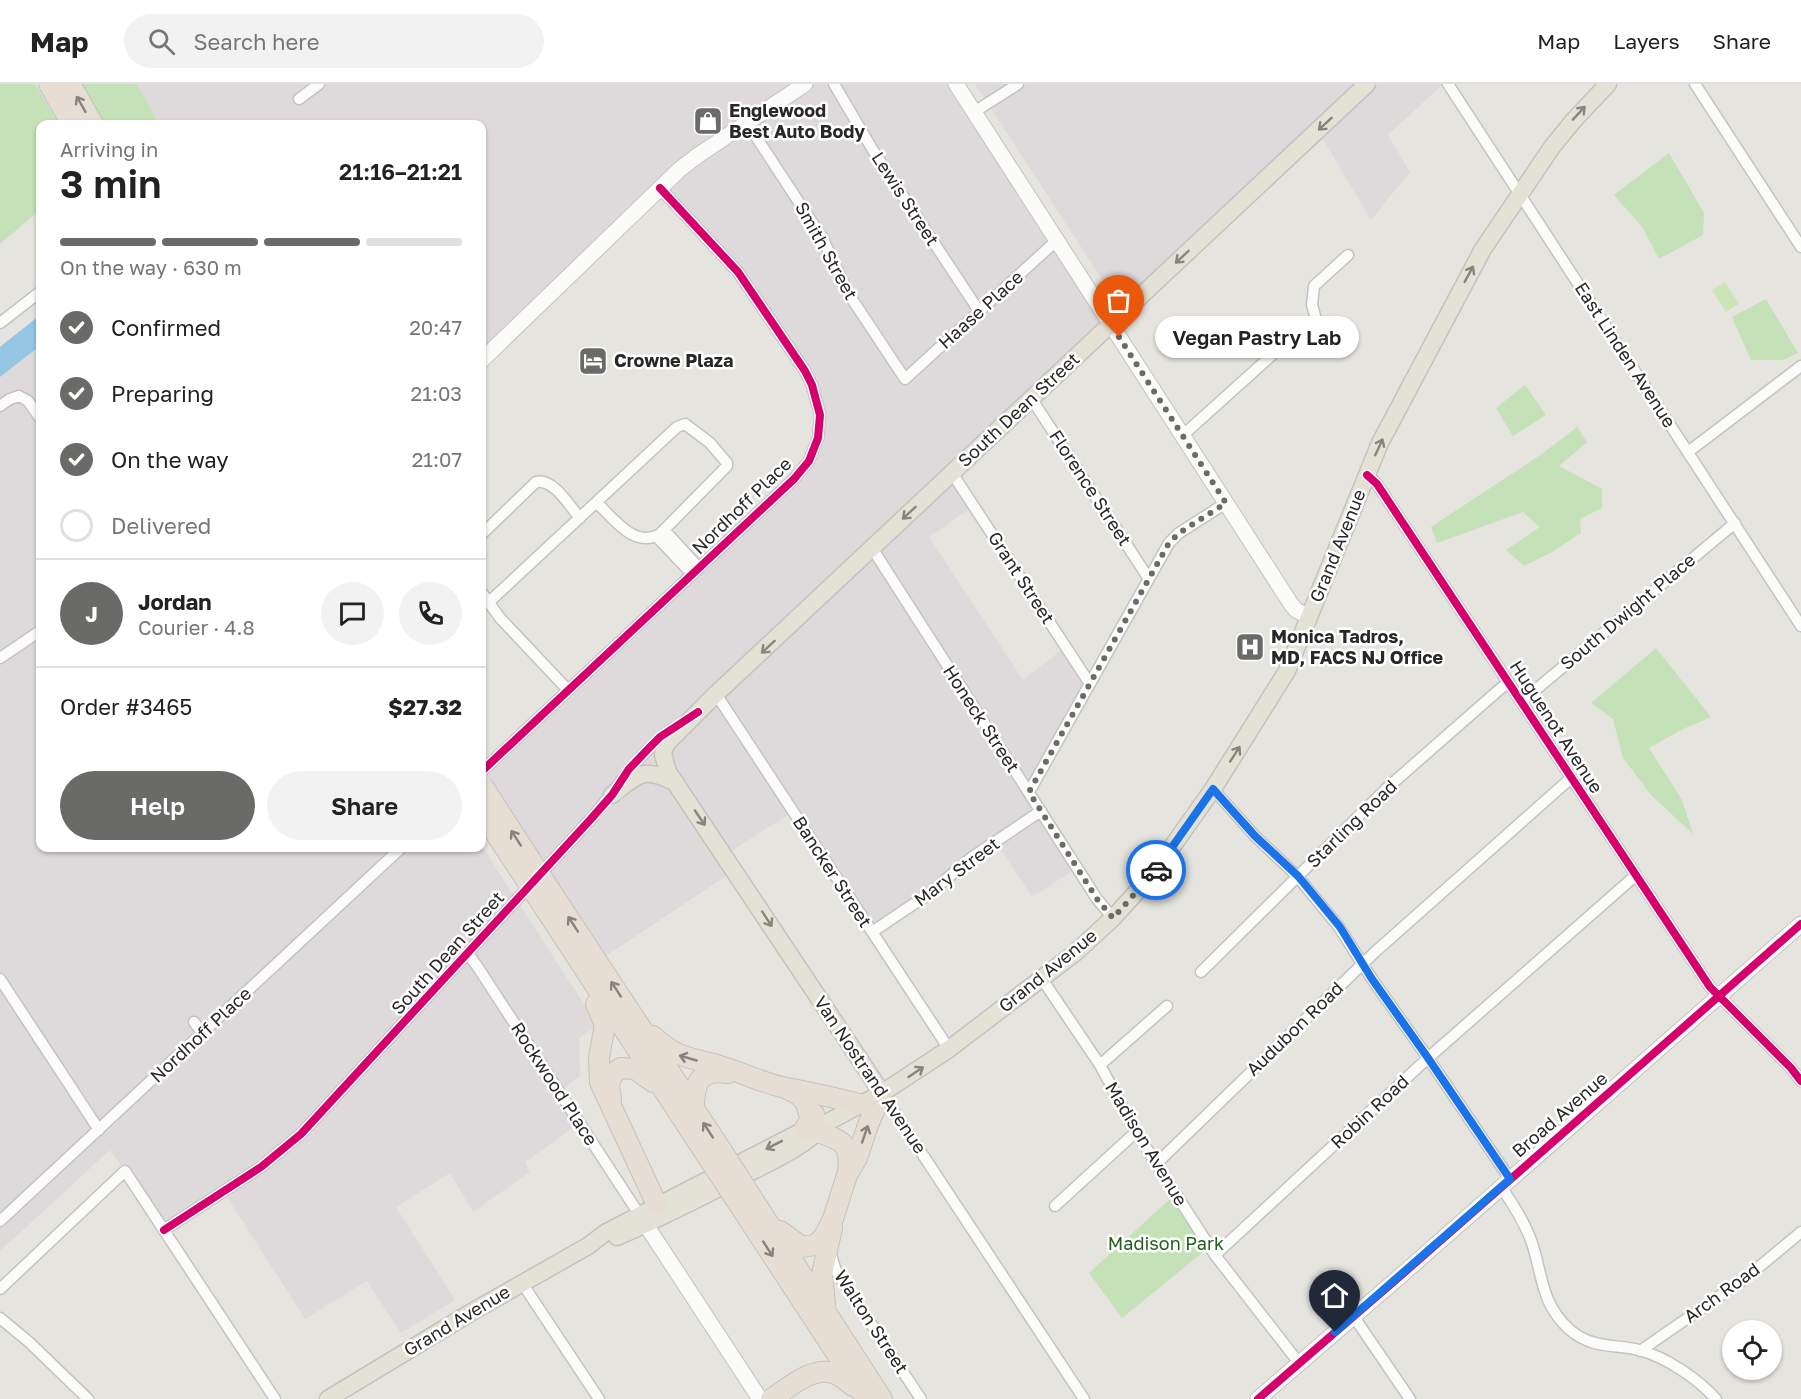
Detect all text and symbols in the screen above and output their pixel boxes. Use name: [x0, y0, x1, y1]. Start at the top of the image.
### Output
search box: [124, 14, 544, 68]
text: Map: [30, 25, 88, 58]
icon: search: [145, 25, 178, 58]
text: Search here: [193, 28, 319, 55]
text: Map: [1537, 28, 1580, 54]
text: Layers: [1613, 28, 1680, 54]
text: Share: [1713, 28, 1771, 54]
one-way arrow: [75, 96, 87, 113]
place label: Englewood Best Auto Body: [729, 99, 865, 142]
shop icon: Englewood Best Auto Body: [692, 105, 724, 137]
one-way arrow: [1572, 106, 1587, 121]
one-way arrow: [1317, 117, 1332, 131]
text: Arriving in: [60, 137, 158, 161]
street label: Lewis Street: [867, 148, 944, 249]
text: 21:16–21:21: [339, 158, 462, 185]
text: 3 min: [60, 160, 162, 207]
street label: Smith Street: [791, 198, 863, 303]
one-way arrow: [1174, 250, 1189, 264]
text: On the way · 630 m: [60, 255, 242, 279]
street label: Haase Place: [933, 265, 1027, 353]
one-way arrow: [1463, 266, 1475, 283]
pin: [1093, 275, 1144, 337]
street label: East Linden Avenue: [1571, 278, 1681, 431]
icon: bag: [1102, 284, 1135, 317]
icon: check: [60, 311, 93, 344]
text: Confirmed: [111, 314, 221, 341]
text: 20:47: [409, 315, 462, 339]
callout: Vegan Pastry Lab: [1155, 316, 1359, 358]
text: Vegan Pastry Lab: [1173, 325, 1341, 349]
hotel icon: Crowne Plaza: [577, 345, 609, 377]
street label: South Dean Street: [953, 347, 1084, 471]
place label: Crowne Plaza: [614, 349, 733, 371]
icon: check: [60, 377, 93, 410]
text: Preparing: [111, 380, 214, 407]
text: 21:03: [411, 381, 462, 405]
street label: Florence Street: [1045, 425, 1136, 549]
one-way arrow: [1373, 438, 1385, 456]
icon: check: [60, 443, 93, 476]
text: On the way: [111, 446, 229, 473]
text: 21:07: [412, 447, 462, 471]
street label: Nordhoff Place: [687, 452, 796, 558]
street label: Grand Avenue: [1304, 486, 1370, 605]
one-way arrow: [902, 506, 917, 520]
text: Delivered: [111, 512, 211, 539]
street label: Grant Street: [984, 527, 1060, 628]
street label: South Dwight Place: [1555, 548, 1699, 674]
button: chat: [321, 582, 384, 645]
button: phone: [399, 582, 462, 645]
text: Jordan: [138, 588, 212, 615]
text: J: [85, 600, 98, 627]
text: Courier · 4.8: [138, 615, 255, 639]
place label: Monica Tadros, MD, FACS NJ Office: [1271, 625, 1443, 668]
hospital icon: Monica Tadros, MD, FACS NJ Office: [1234, 631, 1266, 663]
one-way arrow: [760, 640, 775, 654]
street label: Huguenot Avenue: [1506, 656, 1608, 797]
street label: Honeck Street: [939, 661, 1025, 776]
text: Order #3465: [60, 693, 192, 720]
text: $27.32: [388, 693, 462, 720]
one-way arrow: [1230, 746, 1242, 763]
button: Help: [60, 771, 255, 840]
button: Share: [267, 771, 462, 840]
street label: Starling Road: [1302, 775, 1401, 872]
one-way arrow: [694, 810, 706, 826]
street label: Bancker Street: [789, 812, 877, 931]
one-way arrow: [510, 830, 522, 846]
street label: Mary Street: [909, 832, 1003, 910]
courier: [1126, 840, 1186, 900]
icon: car: [1140, 854, 1173, 887]
street label: South Dean Street: [386, 886, 508, 1018]
one-way arrow: [761, 910, 773, 927]
one-way arrow: [567, 916, 579, 933]
street label: Grand Avenue: [994, 924, 1101, 1016]
street label: Audubon Road: [1241, 977, 1347, 1080]
one-way arrow: [609, 981, 622, 998]
street label: Nordhoff Place: [145, 982, 255, 1087]
street label: Van Nostrand Avenue: [810, 992, 932, 1157]
street label: Rockwood Place: [507, 1018, 603, 1149]
one-way arrow: [679, 1051, 698, 1063]
one-way arrow: [907, 1066, 924, 1078]
street label: Broad Avenue: [1507, 1067, 1611, 1162]
street label: Robin Road: [1326, 1070, 1413, 1153]
street label: Madison Avenue: [1101, 1077, 1193, 1210]
one-way arrow: [702, 1122, 714, 1139]
one-way arrow: [860, 1125, 871, 1144]
one-way arrow: [766, 1139, 783, 1151]
park label: Madison Park: [1108, 1232, 1224, 1254]
one-way arrow: [762, 1240, 774, 1257]
street label: Arch Road: [1679, 1257, 1764, 1327]
street label: Walton Street: [830, 1266, 913, 1377]
pin: [1309, 1270, 1360, 1332]
icon: home: [1318, 1279, 1351, 1312]
street label: Grand Avenue: [399, 1280, 514, 1360]
map controls: [1722, 1320, 1782, 1380]
button: locate: [1722, 1320, 1782, 1380]

